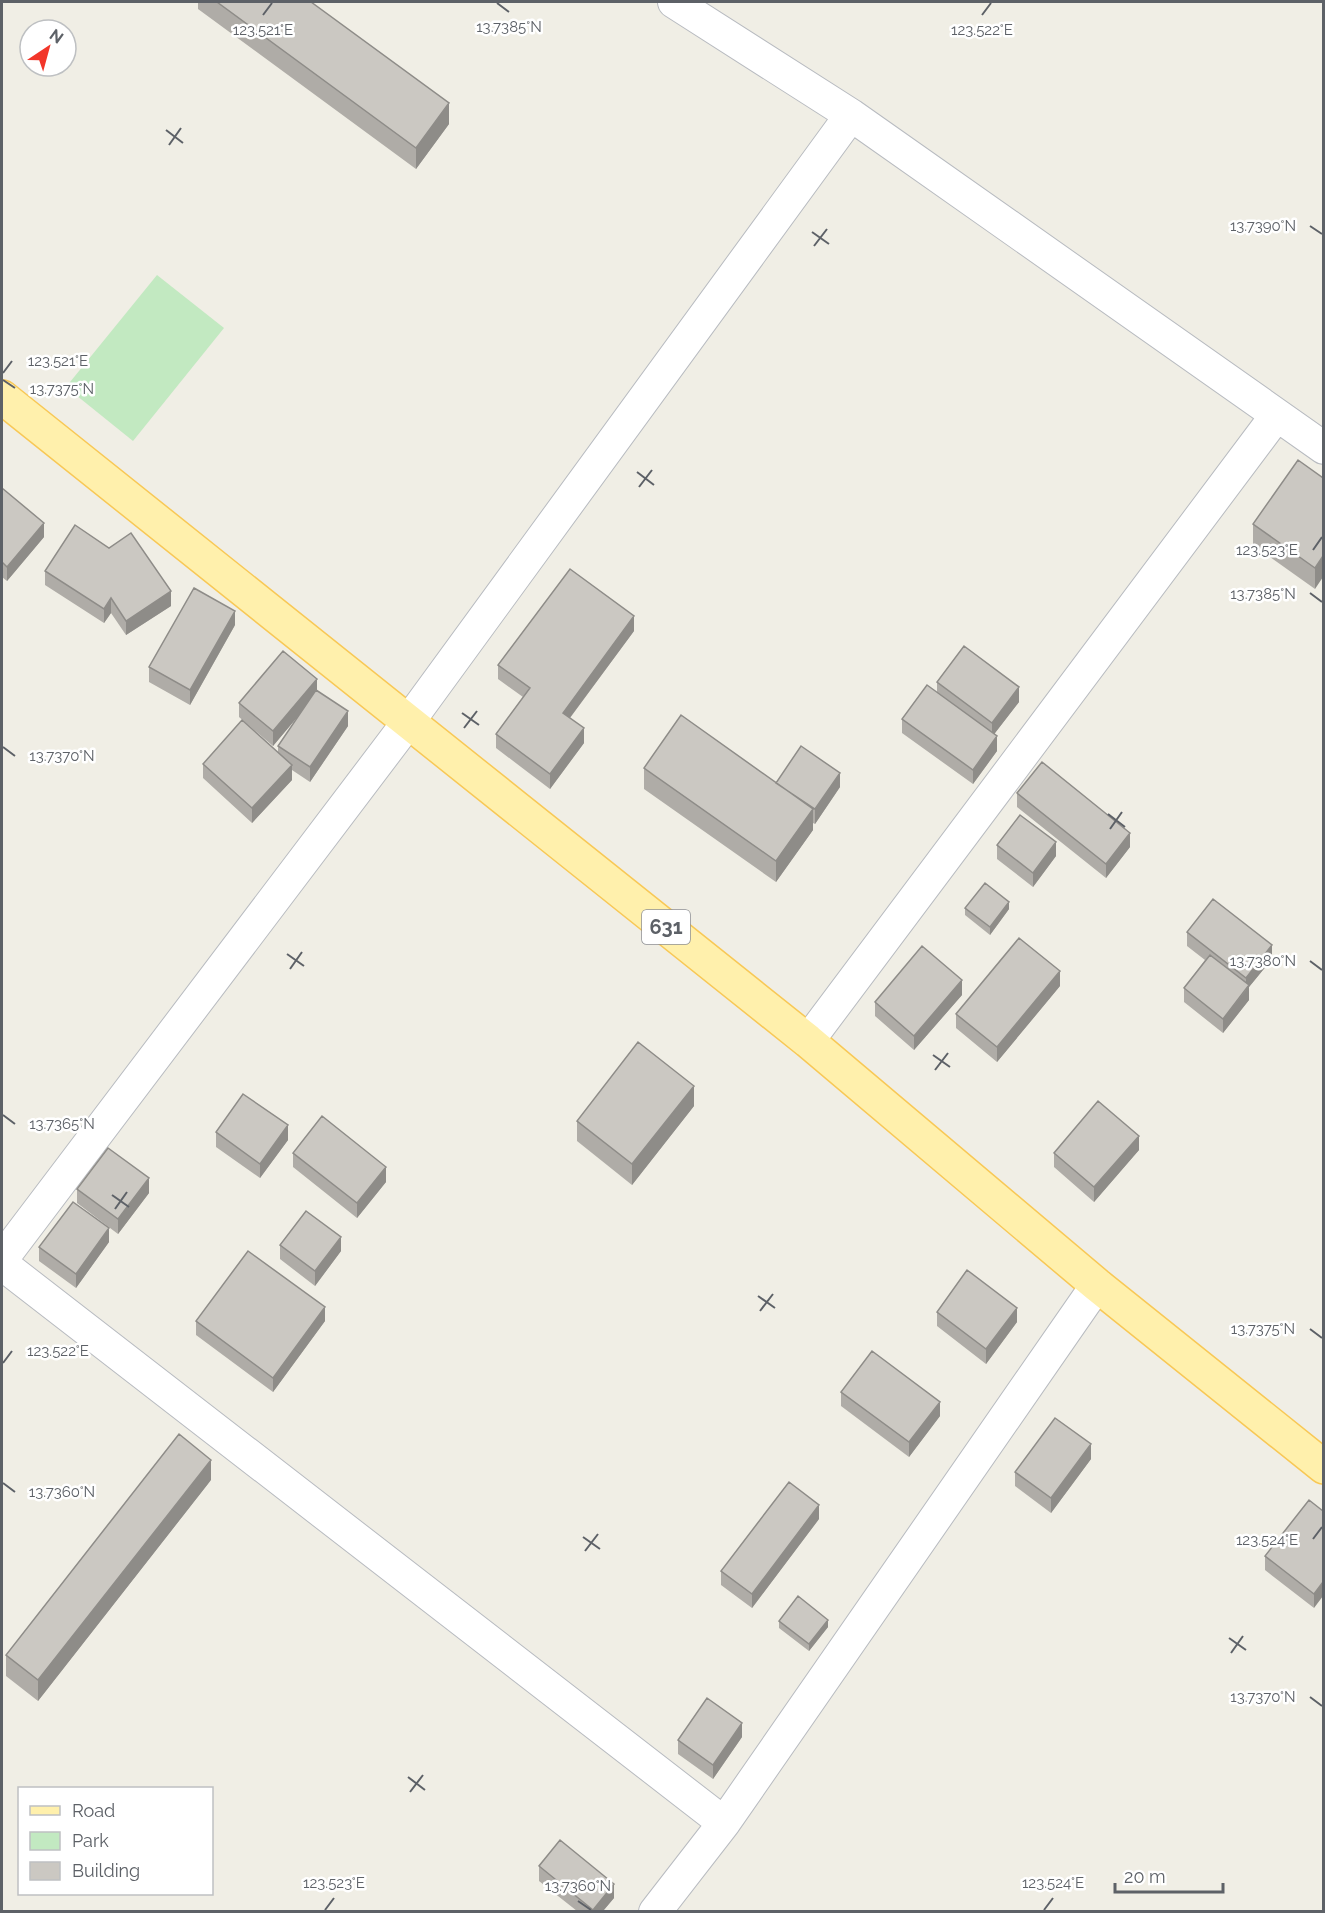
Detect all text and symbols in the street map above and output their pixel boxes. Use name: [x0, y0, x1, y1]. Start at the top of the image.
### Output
north arrow: [18, 18, 78, 78]
text: 13.7385°N: [476, 18, 542, 36]
text: 123.521°E: [233, 21, 293, 39]
text: 123.522°E: [951, 21, 1013, 39]
text: N: [46, 25, 67, 48]
text: 13.7390°N: [1230, 217, 1296, 235]
text: 123.521°E: [28, 352, 88, 370]
text: 13.7375°N: [30, 380, 94, 398]
text: 123.523°E: [1236, 541, 1298, 559]
text: 13.7385°N: [1230, 585, 1296, 603]
text: 13.7370°N: [29, 747, 95, 765]
road number: 631: [642, 910, 690, 944]
text: 13.7380°N: [1230, 952, 1296, 970]
text: 13.7365°N: [29, 1115, 95, 1133]
text: 13.7375°N: [1231, 1320, 1295, 1338]
text: 123.522°E: [27, 1342, 89, 1360]
text: 13.7360°N: [29, 1483, 95, 1501]
text: 123.524°E: [1236, 1531, 1298, 1549]
text: 13.7370°N: [1230, 1688, 1296, 1706]
legend: [18, 1787, 213, 1895]
text: Road: [72, 1800, 115, 1821]
text: Park: [72, 1830, 109, 1851]
scale bar: [1115, 1856, 1223, 1894]
text: Building: [72, 1860, 140, 1881]
text: 20 m: [1124, 1866, 1166, 1887]
text: 123.523°E: [303, 1874, 365, 1892]
text: 123.524°E: [1022, 1874, 1084, 1892]
text: 13.7360°N: [545, 1877, 611, 1895]

